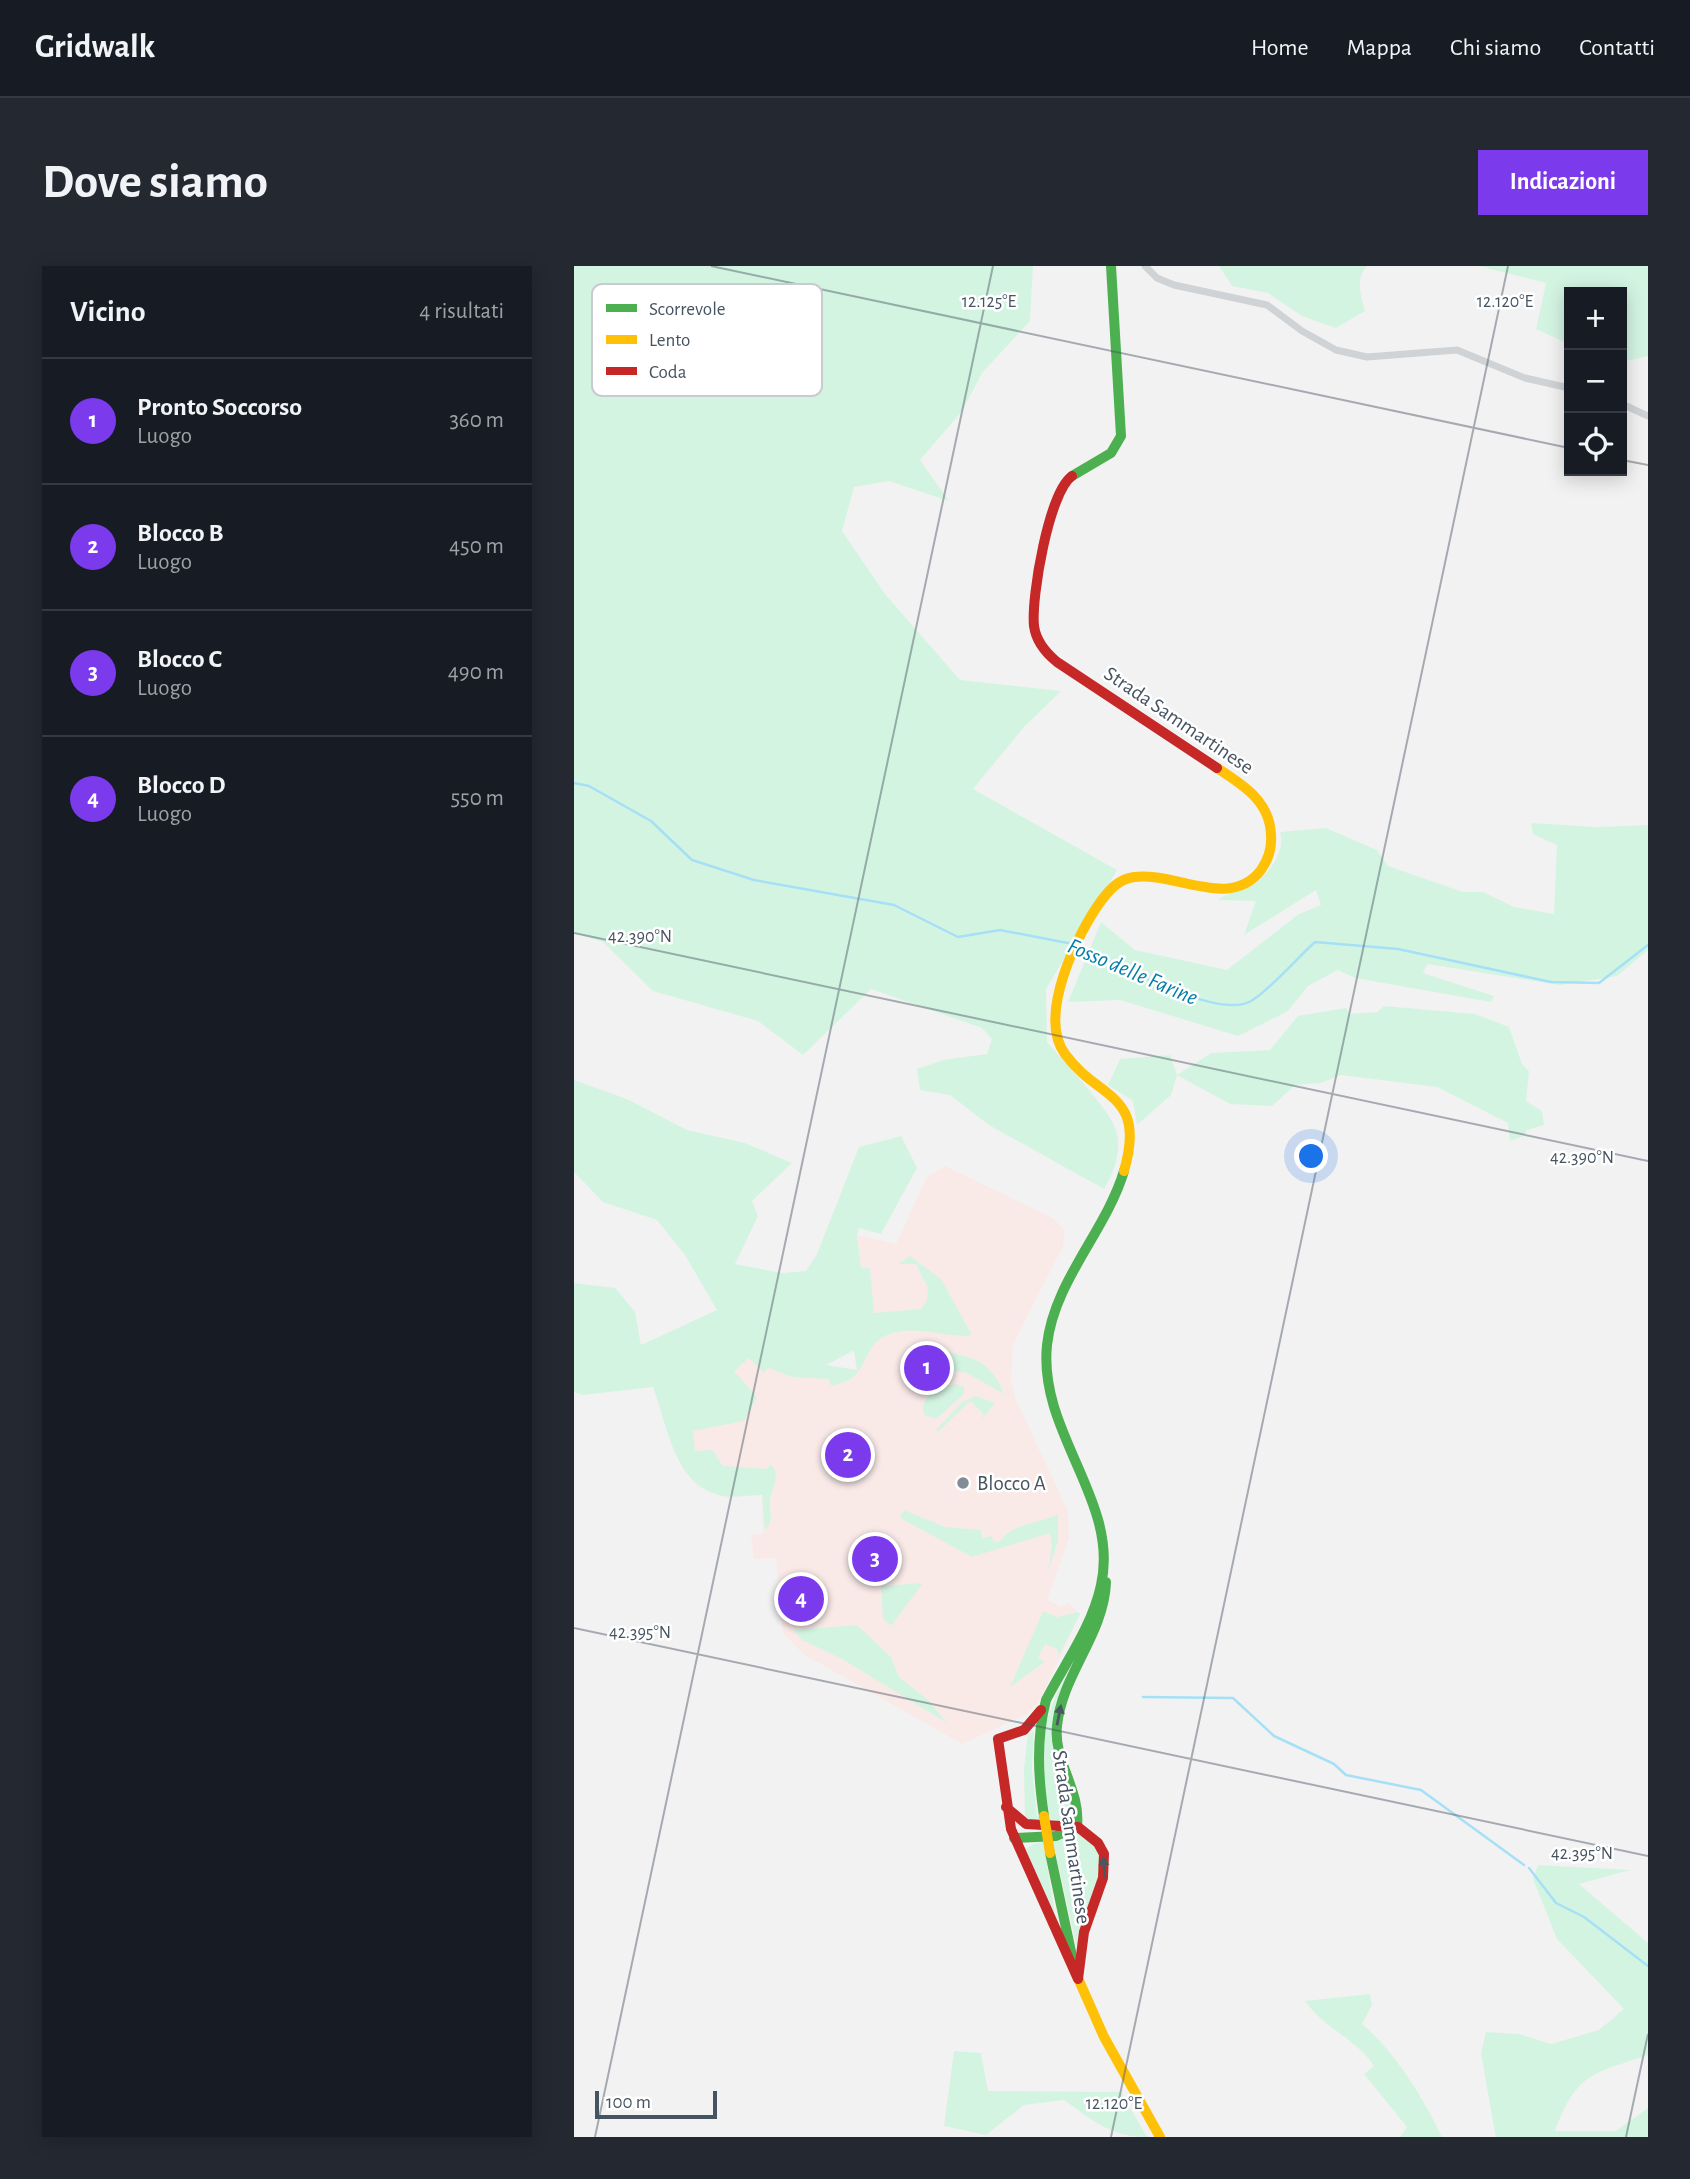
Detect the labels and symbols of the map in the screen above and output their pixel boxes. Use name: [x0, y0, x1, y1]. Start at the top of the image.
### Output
legend: [592, 284, 822, 396]
text: 12.125°E: [962, 293, 1016, 311]
text: 12.120°E: [1477, 293, 1533, 311]
text: Scorrevole: [649, 300, 726, 319]
text: Lento: [649, 331, 690, 350]
text: Coda: [649, 363, 687, 382]
street label: Strada Sammartinese: [1100, 663, 1257, 778]
text: 42.390°N: [608, 928, 672, 946]
water label: Fosso delle Farine: [1064, 935, 1201, 1010]
your location: [1294, 1139, 1328, 1173]
text: 42.390°N: [1550, 1149, 1614, 1167]
pin: 1: [904, 1342, 950, 1394]
pin: 2: [825, 1429, 871, 1481]
place label: Blocco A: [977, 1473, 1046, 1494]
marker: Blocco A: [955, 1475, 971, 1491]
pin: 3: [852, 1533, 898, 1585]
pin: 4: [778, 1573, 824, 1625]
text: 42.395°N: [609, 1624, 671, 1642]
one-way arrow: [1053, 1704, 1064, 1726]
street label: Strada Sammartinese: [1049, 1749, 1094, 1925]
text: 42.395°N: [1551, 1845, 1613, 1863]
one-way arrow: [1098, 1856, 1109, 1878]
scale bar: [595, 2088, 718, 2120]
text: 12.120°E: [1086, 2095, 1142, 2113]

